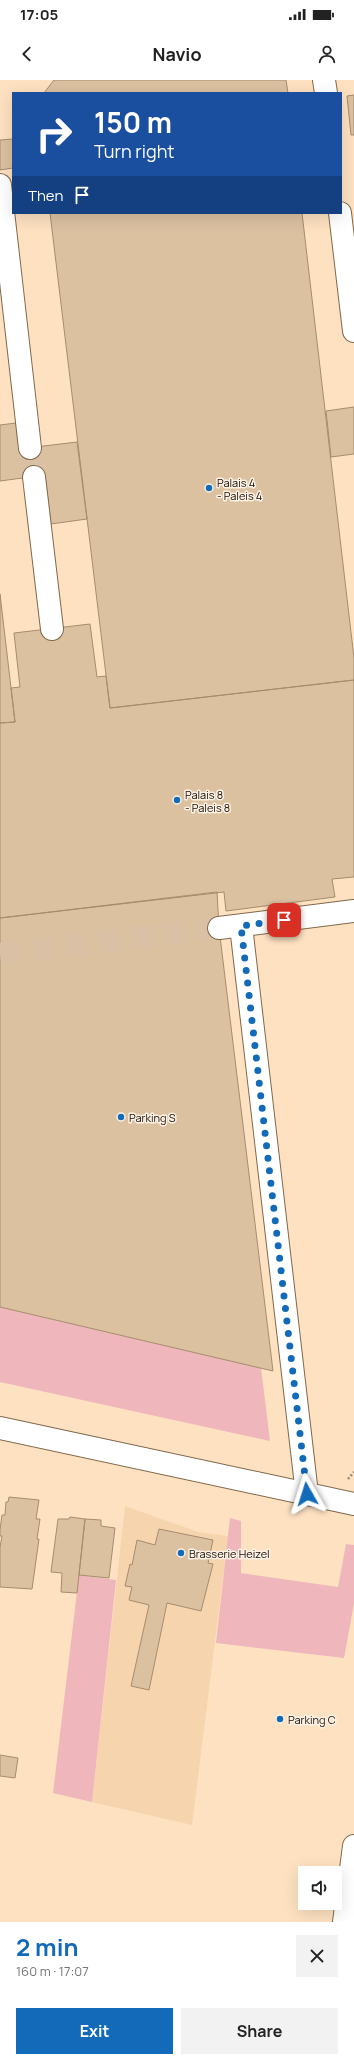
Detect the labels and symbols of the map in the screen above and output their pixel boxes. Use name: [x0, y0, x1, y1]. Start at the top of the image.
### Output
place label: Palais 4 - Paleis 4: [217, 475, 262, 503]
marker: Palais 4 - Paleis 4: [204, 483, 214, 493]
place label: Palais 8 - Paleis 8: [185, 787, 230, 815]
marker: Palais 8 - Paleis 8: [172, 795, 182, 805]
pin: [267, 903, 301, 937]
place label: Parking S: [129, 1110, 176, 1125]
marker: Parking S: [116, 1112, 126, 1122]
position arrow: [286, 1473, 328, 1515]
place label: Brasserie Heizel: [189, 1546, 270, 1561]
marker: Brasserie Heizel: [176, 1548, 186, 1558]
place label: Parking C: [288, 1712, 336, 1727]
marker: Parking C: [275, 1714, 285, 1724]

